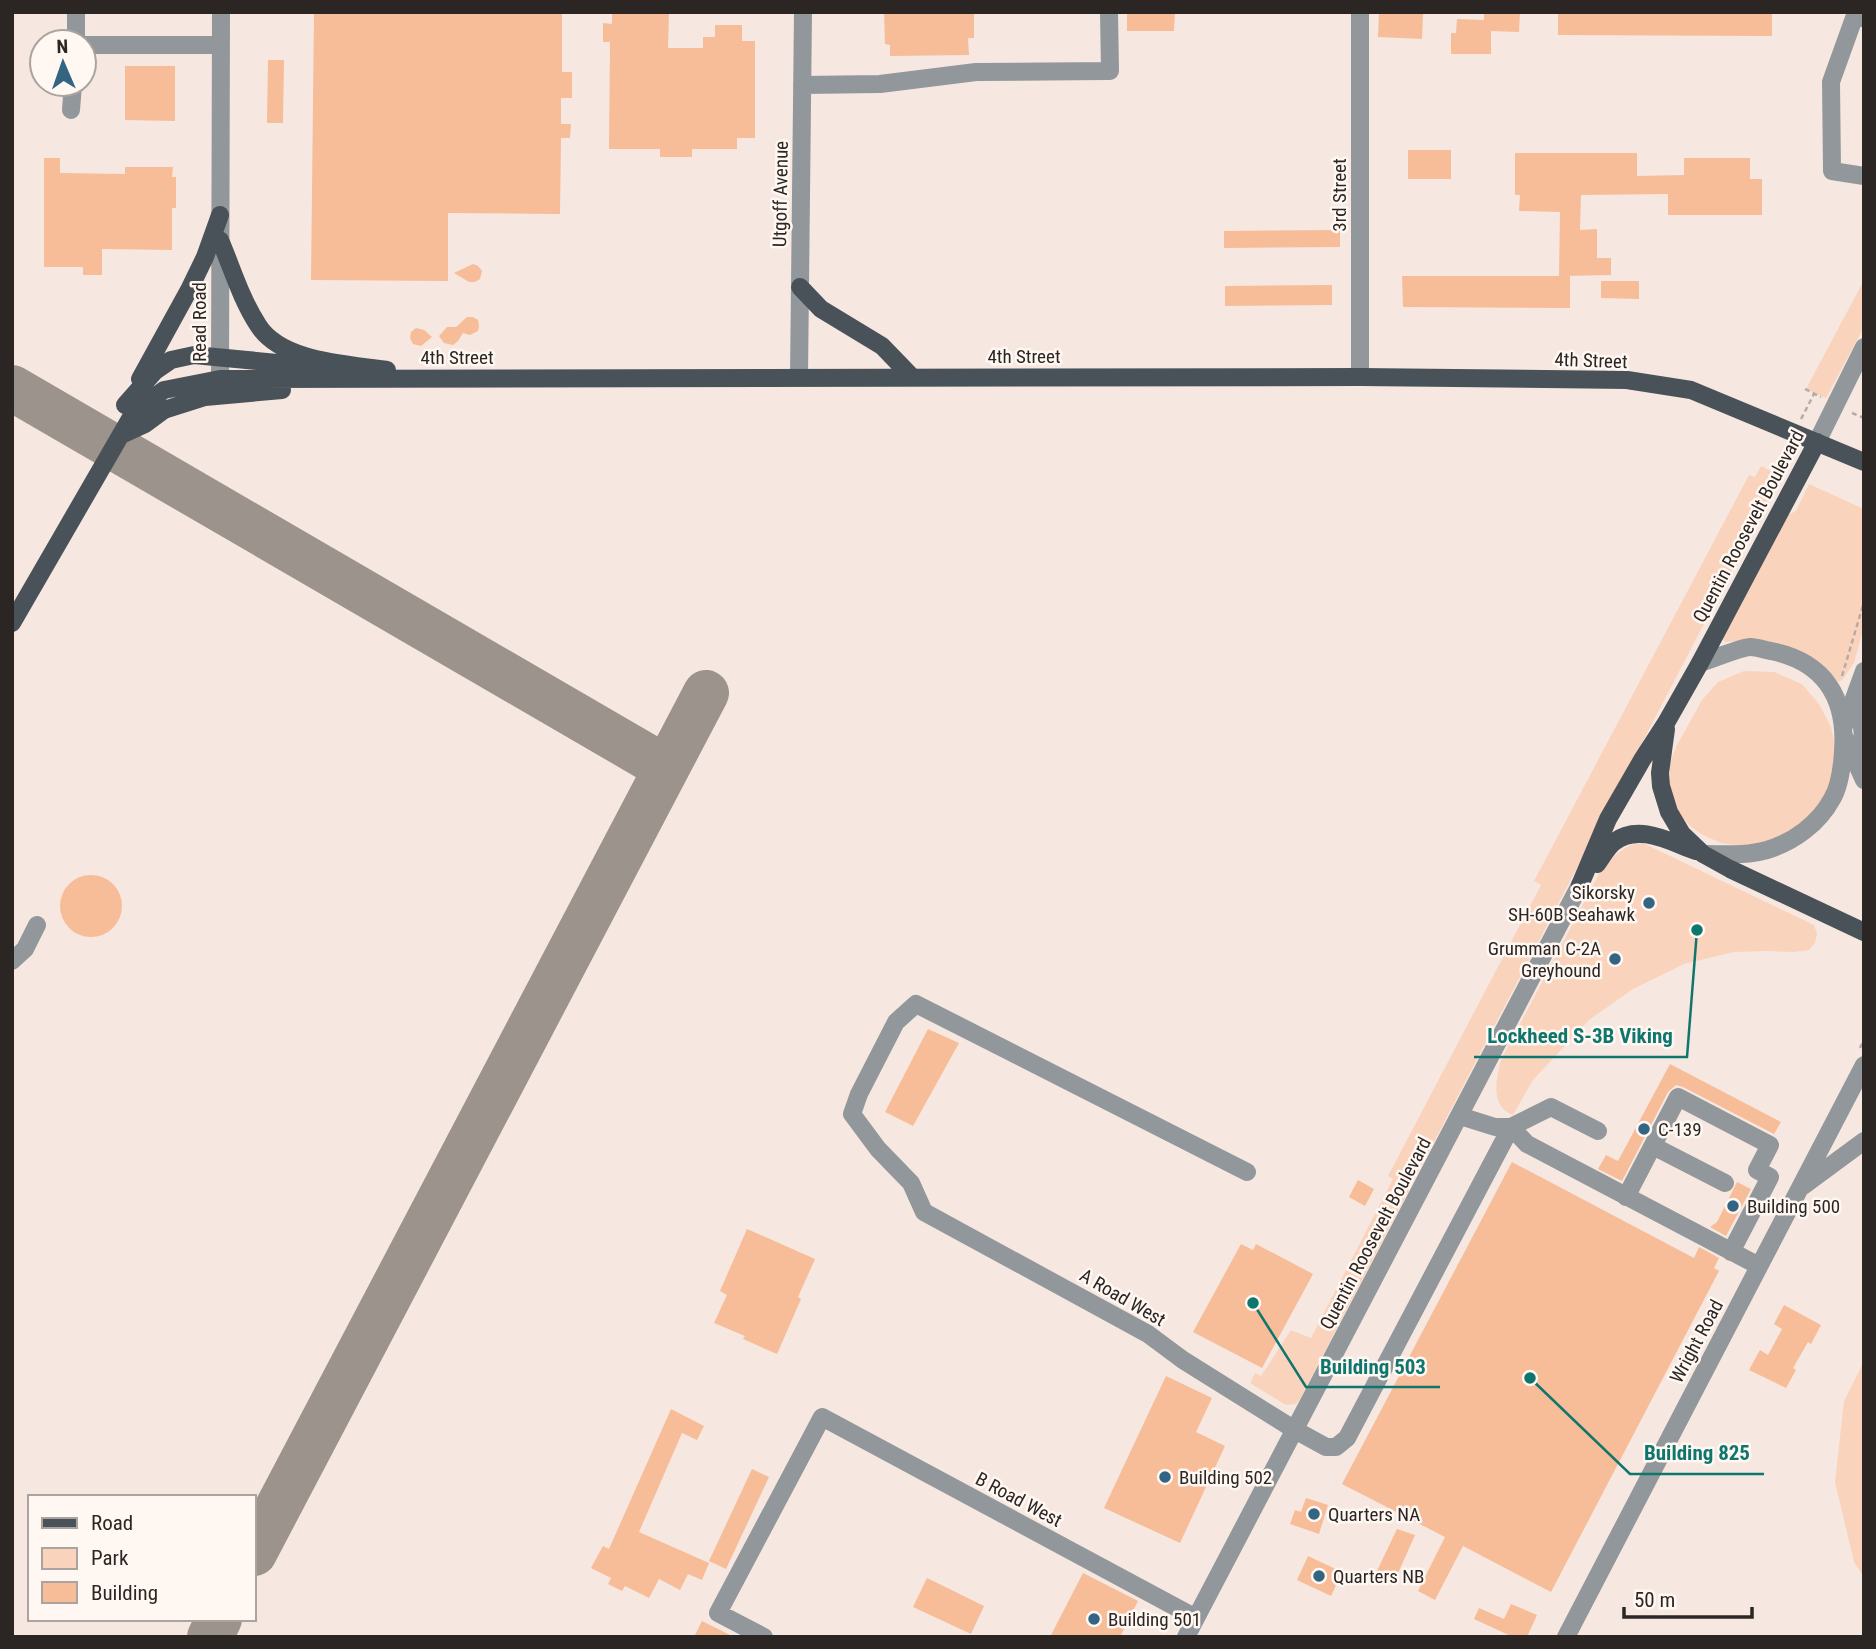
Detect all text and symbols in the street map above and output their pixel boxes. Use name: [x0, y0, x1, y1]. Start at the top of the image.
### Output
north arrow: [28, 28, 98, 98]
text: N: [56, 35, 69, 58]
street label: Utgoff Avenue: [768, 141, 793, 247]
street label: 3rd Street: [1328, 158, 1351, 232]
street label: Read Road: [188, 282, 211, 362]
street label: 4th Street: [987, 345, 1061, 368]
street label: 4th Street: [420, 346, 494, 369]
street label: 4th Street: [1554, 348, 1628, 373]
street label: Quentin Roosevelt Boulevard: [1688, 426, 1809, 626]
place label: Sikorsky SH-60B Seahawk: [1508, 881, 1635, 926]
marker: Sikorsky SH-60B Seahawk: [1641, 895, 1657, 911]
place label: Grumman C-2A Greyhound: [1488, 937, 1601, 982]
marker: Grumman C-2A Greyhound: [1607, 951, 1623, 967]
callout: Lockheed S-3B Viking: [1474, 1015, 1687, 1057]
text: Lockheed S-3B Viking: [1487, 1024, 1673, 1048]
place label: C-139: [1658, 1118, 1702, 1141]
marker: C-139: [1636, 1121, 1652, 1137]
street label: Quentin Roosevelt Boulevard: [1315, 1133, 1436, 1333]
place label: Building 500: [1747, 1195, 1840, 1218]
marker: Building 500: [1725, 1198, 1741, 1214]
street label: A Road West: [1076, 1264, 1170, 1331]
street label: Wright Road: [1665, 1296, 1728, 1387]
callout: Building 503: [1306, 1345, 1440, 1387]
text: Building 503: [1320, 1355, 1426, 1379]
callout: Building 825: [1630, 1432, 1764, 1474]
text: Building 825: [1644, 1441, 1750, 1465]
place label: Building 502: [1179, 1466, 1272, 1489]
street label: B Road West: [972, 1467, 1066, 1532]
marker: Building 502: [1157, 1469, 1173, 1485]
legend: [28, 1495, 256, 1621]
place label: Quarters NA: [1328, 1503, 1420, 1526]
marker: Quarters NA: [1306, 1506, 1322, 1522]
text: Road: [91, 1511, 133, 1535]
text: Park: [91, 1546, 129, 1570]
place label: Quarters NB: [1333, 1565, 1424, 1588]
marker: Quarters NB: [1311, 1568, 1327, 1584]
scale bar: [1624, 1576, 1752, 1620]
text: Building: [91, 1581, 158, 1605]
text: 50 m: [1634, 1588, 1675, 1612]
place label: Building 501: [1108, 1608, 1201, 1631]
marker: Building 501: [1086, 1611, 1102, 1627]

